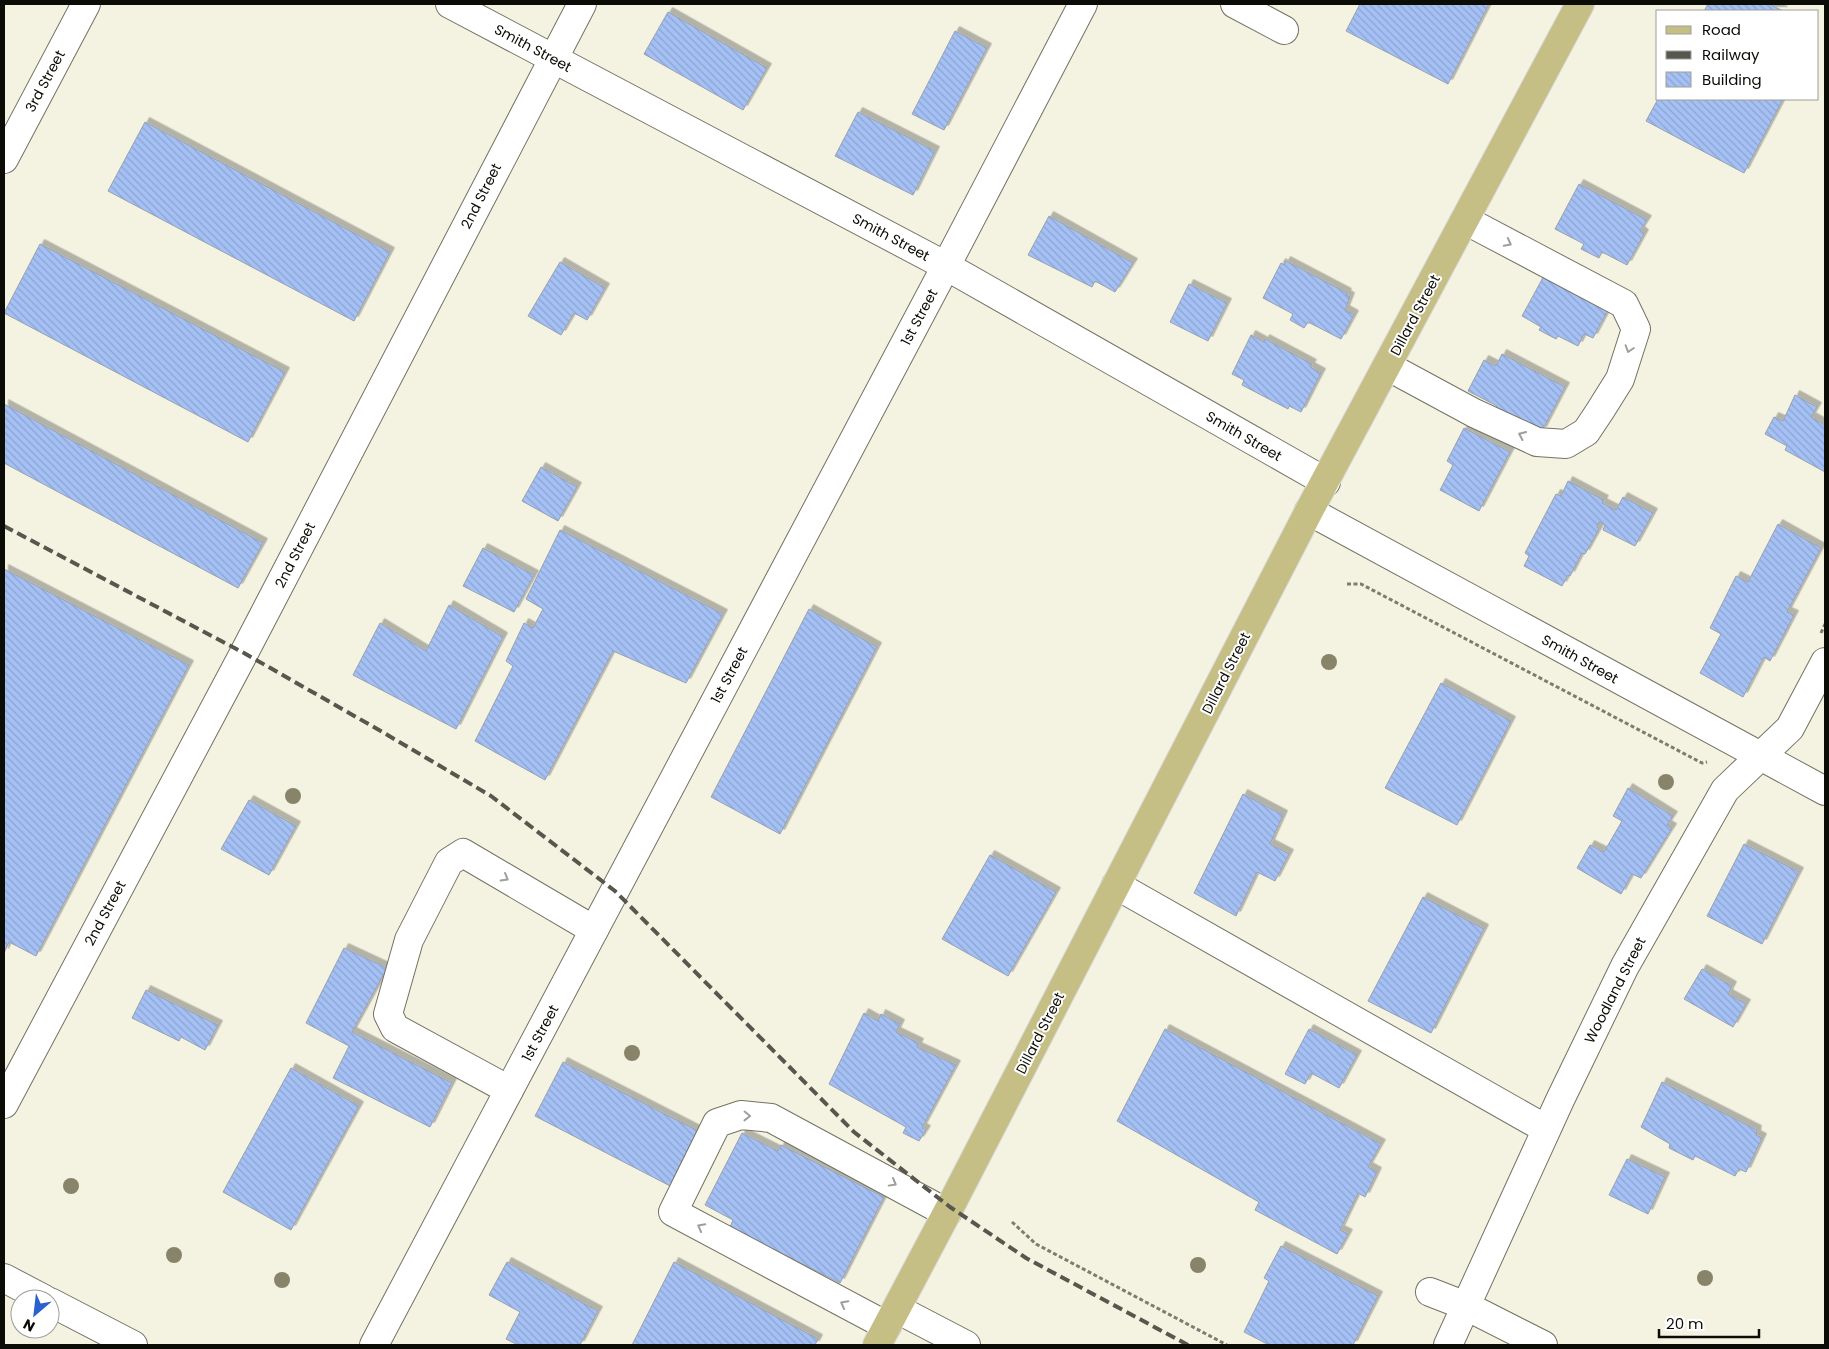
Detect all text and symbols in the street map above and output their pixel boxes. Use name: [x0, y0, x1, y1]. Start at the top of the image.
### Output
legend: [1656, 10, 1819, 100]
street label: Smith Street: [491, 19, 575, 77]
text: Road: [1702, 19, 1741, 40]
text: Railway: [1702, 44, 1760, 65]
street label: 3rd Street: [20, 46, 70, 116]
text: Building: [1702, 69, 1762, 90]
street label: 2nd Street: [456, 160, 506, 232]
street label: Smith Street: [849, 208, 933, 266]
one-way arrow: [1503, 237, 1512, 247]
street label: Dillard Street: [1385, 271, 1445, 359]
street label: 1st Street: [896, 285, 942, 349]
one-way arrow: [1625, 345, 1635, 353]
street label: Smith Street: [1202, 406, 1286, 466]
one-way arrow: [1518, 431, 1527, 442]
street label: 2nd Street: [270, 519, 320, 591]
street label: Dillard Street: [1197, 629, 1255, 717]
street label: Smith Street: [1538, 630, 1622, 688]
street label: 1st Street: [706, 643, 752, 707]
one-way arrow: [500, 872, 509, 882]
street label: 2nd Street: [79, 877, 131, 949]
street label: Woodland Street: [1580, 933, 1650, 1047]
street label: Dillard Street: [1011, 989, 1069, 1077]
street label: 1st Street: [517, 1001, 563, 1065]
one-way arrow: [743, 1111, 751, 1122]
one-way arrow: [887, 1177, 896, 1187]
one-way arrow: [697, 1223, 706, 1233]
north arrow: [10, 1289, 60, 1339]
one-way arrow: [840, 1300, 849, 1310]
scale bar: [1659, 1306, 1759, 1338]
text: 20 m: [1666, 1313, 1704, 1334]
text: N: [20, 1314, 38, 1337]

